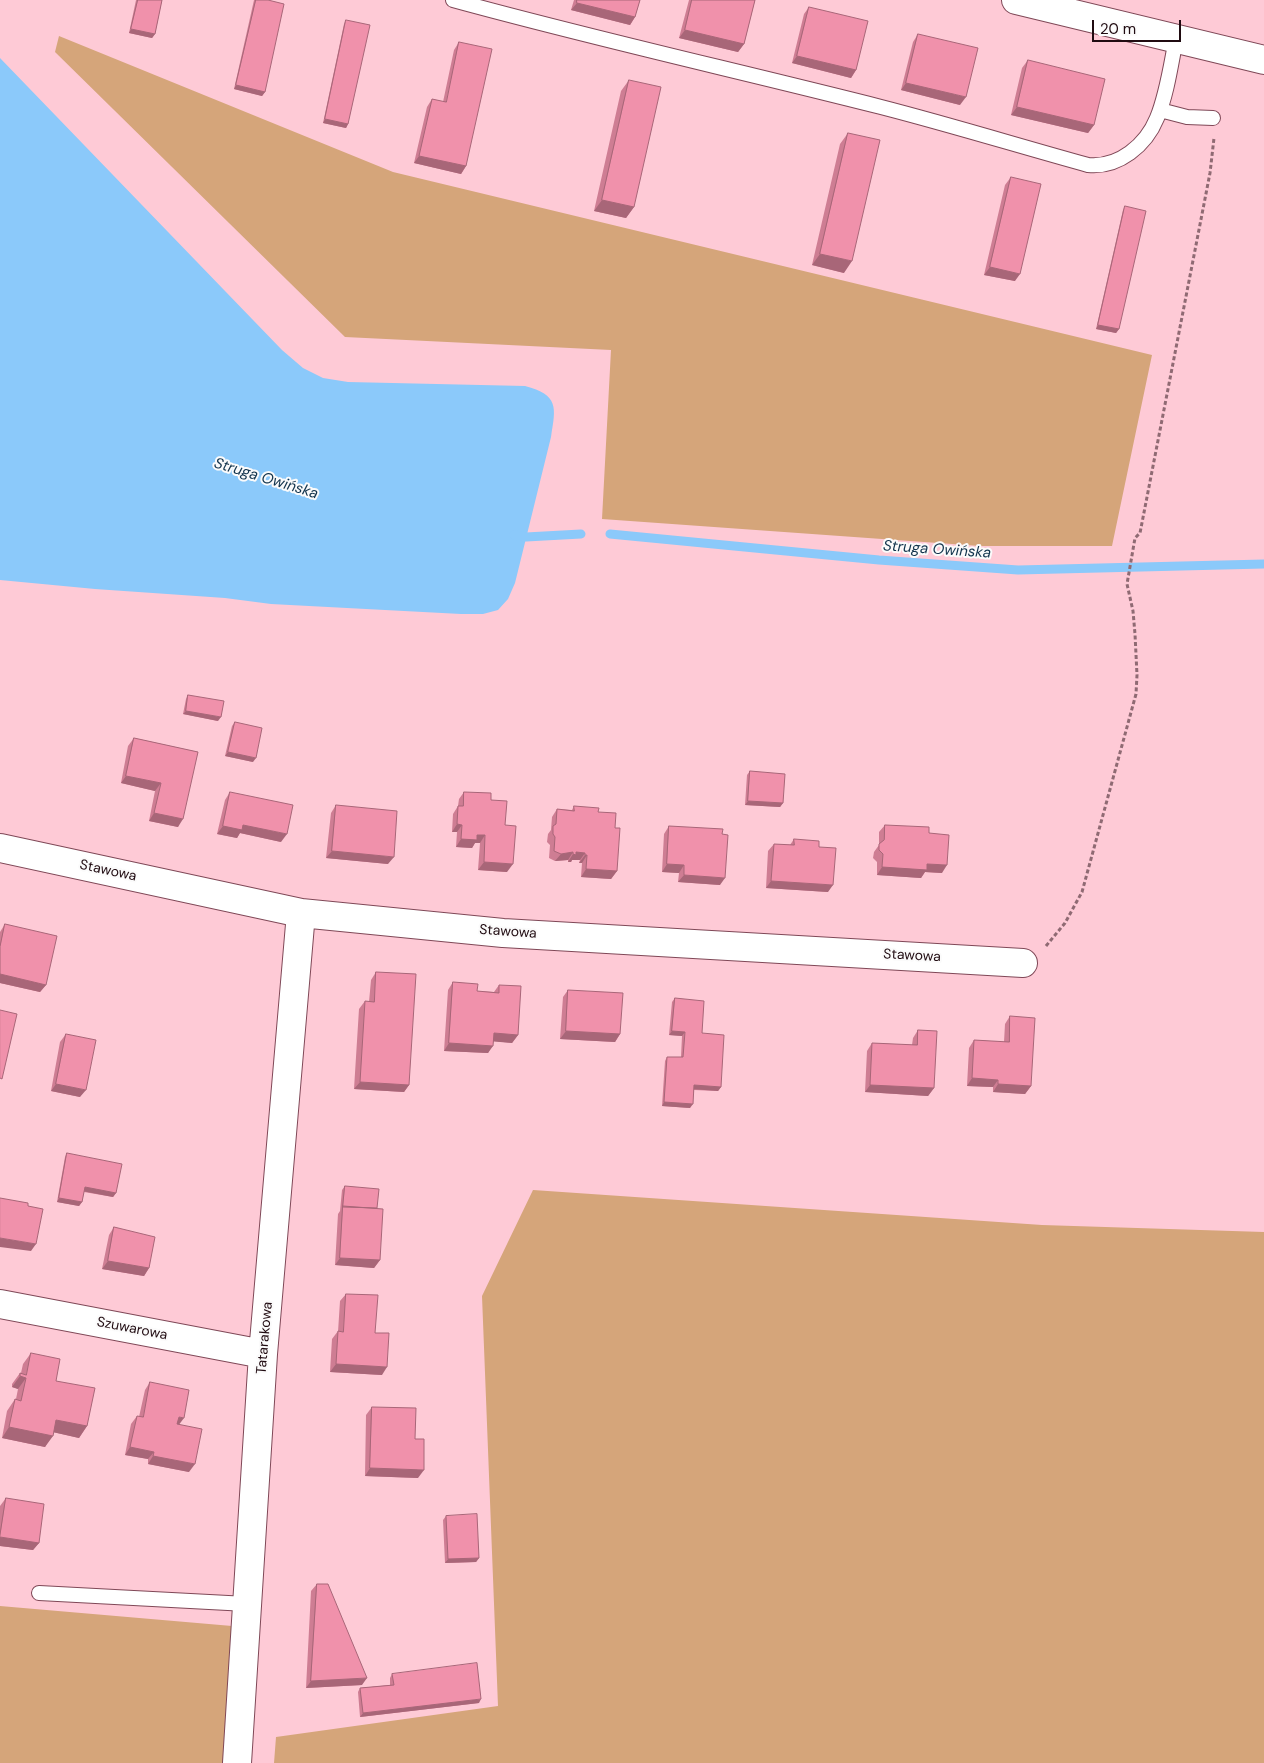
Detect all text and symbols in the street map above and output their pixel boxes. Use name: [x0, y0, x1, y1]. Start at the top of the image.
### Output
scale bar: [1094, 10, 1183, 42]
text: 20 m: [1100, 19, 1136, 39]
water label: Struga Owińska: [212, 455, 320, 503]
water label: Struga Owińska: [882, 537, 992, 563]
street label: Stawowa: [78, 857, 138, 885]
street label: Stawowa: [479, 922, 537, 942]
street label: Stawowa: [883, 946, 941, 966]
street label: Tatarakowa: [253, 1301, 277, 1375]
street label: Szuwarowa: [95, 1314, 169, 1344]

